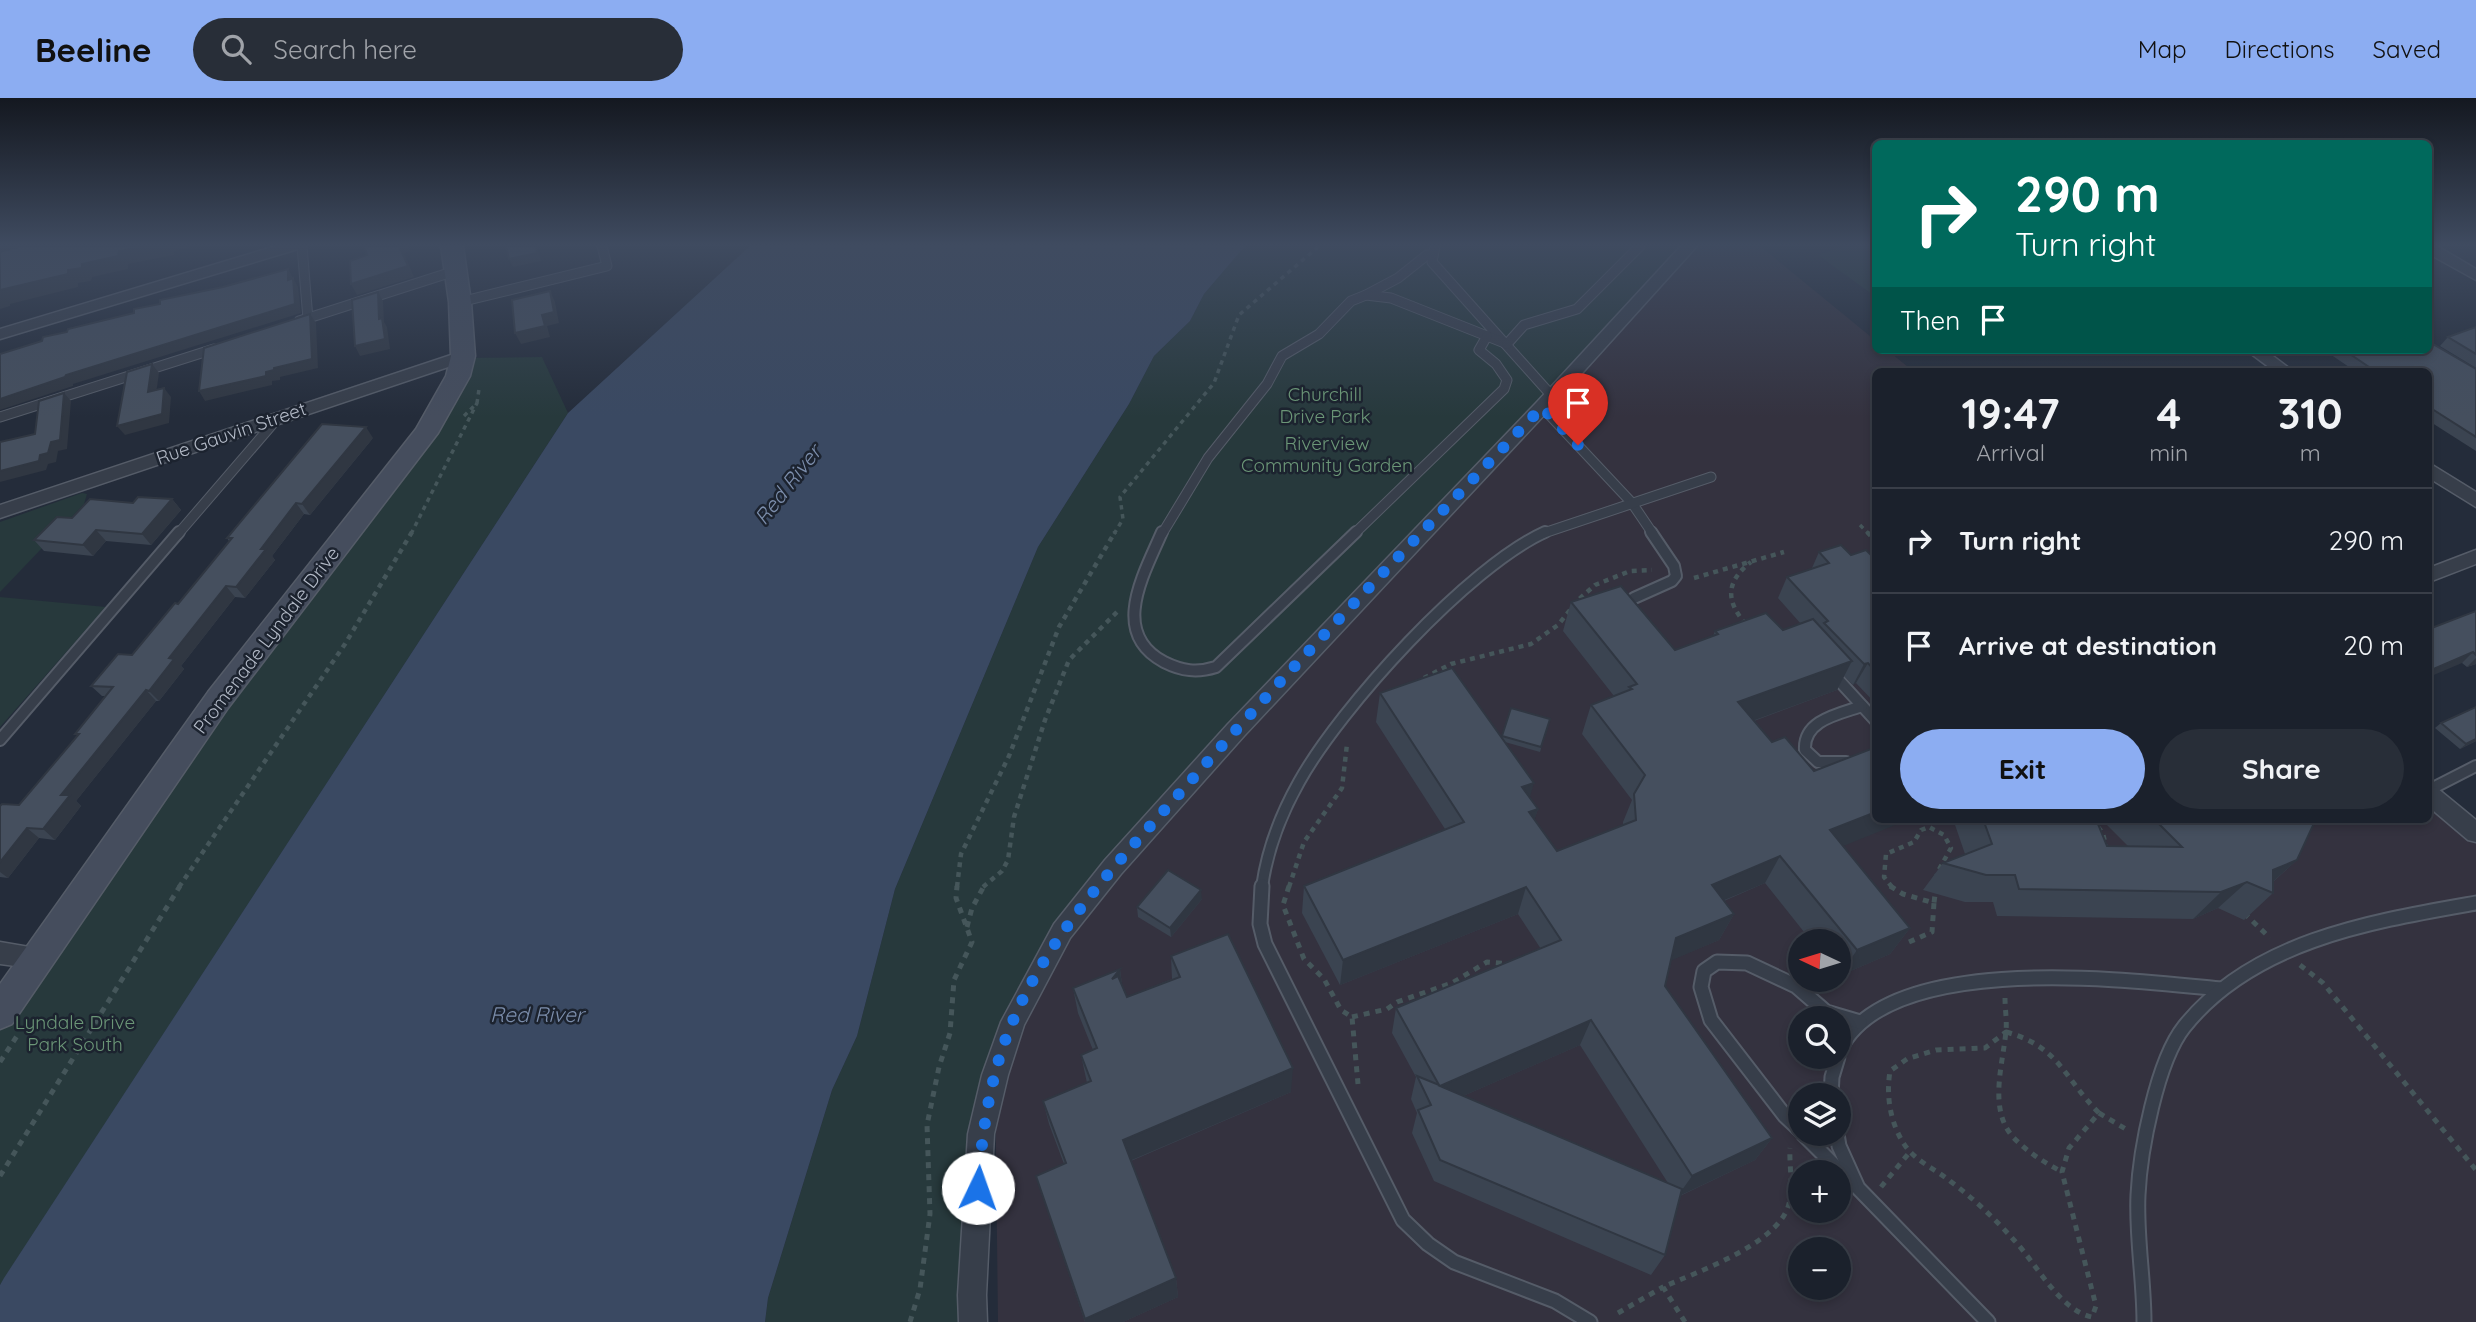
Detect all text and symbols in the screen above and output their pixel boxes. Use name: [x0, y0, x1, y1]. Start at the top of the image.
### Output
search box: [193, 18, 683, 81]
text: Beeline: [35, 29, 151, 70]
icon: search: [217, 30, 255, 68]
text: Search here: [273, 33, 417, 66]
text: Map: [2138, 34, 2187, 64]
text: Directions: [2225, 34, 2335, 64]
text: Saved: [2373, 34, 2441, 64]
text: 290 m: [2015, 163, 2160, 224]
icon: right: [1900, 168, 1991, 259]
text: Turn right: [2015, 224, 2156, 264]
icon: arrive: [1974, 301, 2012, 339]
text: Then: [1900, 304, 1960, 337]
pin: [1548, 373, 1608, 445]
park label: Churchill Drive Park: [1279, 382, 1371, 428]
icon: arrive: [1559, 384, 1597, 422]
text: 19:47: [1961, 387, 2060, 440]
text: 4: [2156, 387, 2181, 440]
text: 310: [2278, 387, 2343, 440]
street label: Rue Gauvin Street: [153, 396, 309, 470]
park label: Riverview Community Garden: [1241, 431, 1413, 477]
water label: Red River: [748, 437, 828, 529]
text: Arrival: [1976, 438, 2045, 467]
text: min: [2149, 438, 2188, 467]
text: m: [2300, 438, 2321, 467]
icon: right: [1900, 522, 1938, 560]
text: Turn right: [1959, 524, 2081, 557]
text: 290 m: [2329, 524, 2404, 557]
street label: Promenade Lyndale Drive: [188, 542, 344, 738]
icon: arrive: [1900, 627, 1938, 665]
text: Arrive at destination: [1959, 629, 2217, 662]
text: 20 m: [2343, 629, 2404, 662]
button: Exit: [1900, 729, 2145, 809]
button: Share: [2159, 729, 2404, 809]
north arrow: [1788, 929, 1852, 992]
map controls: [1788, 929, 1851, 1300]
water label: Red River: [490, 1001, 587, 1027]
button: search: [1788, 1006, 1851, 1069]
park label: Lyndale Drive Park South: [15, 1010, 135, 1056]
button: layers: [1788, 1083, 1851, 1146]
position arrow: [941, 1151, 1015, 1225]
button: +: [1788, 1160, 1851, 1223]
button: −: [1788, 1237, 1851, 1300]

